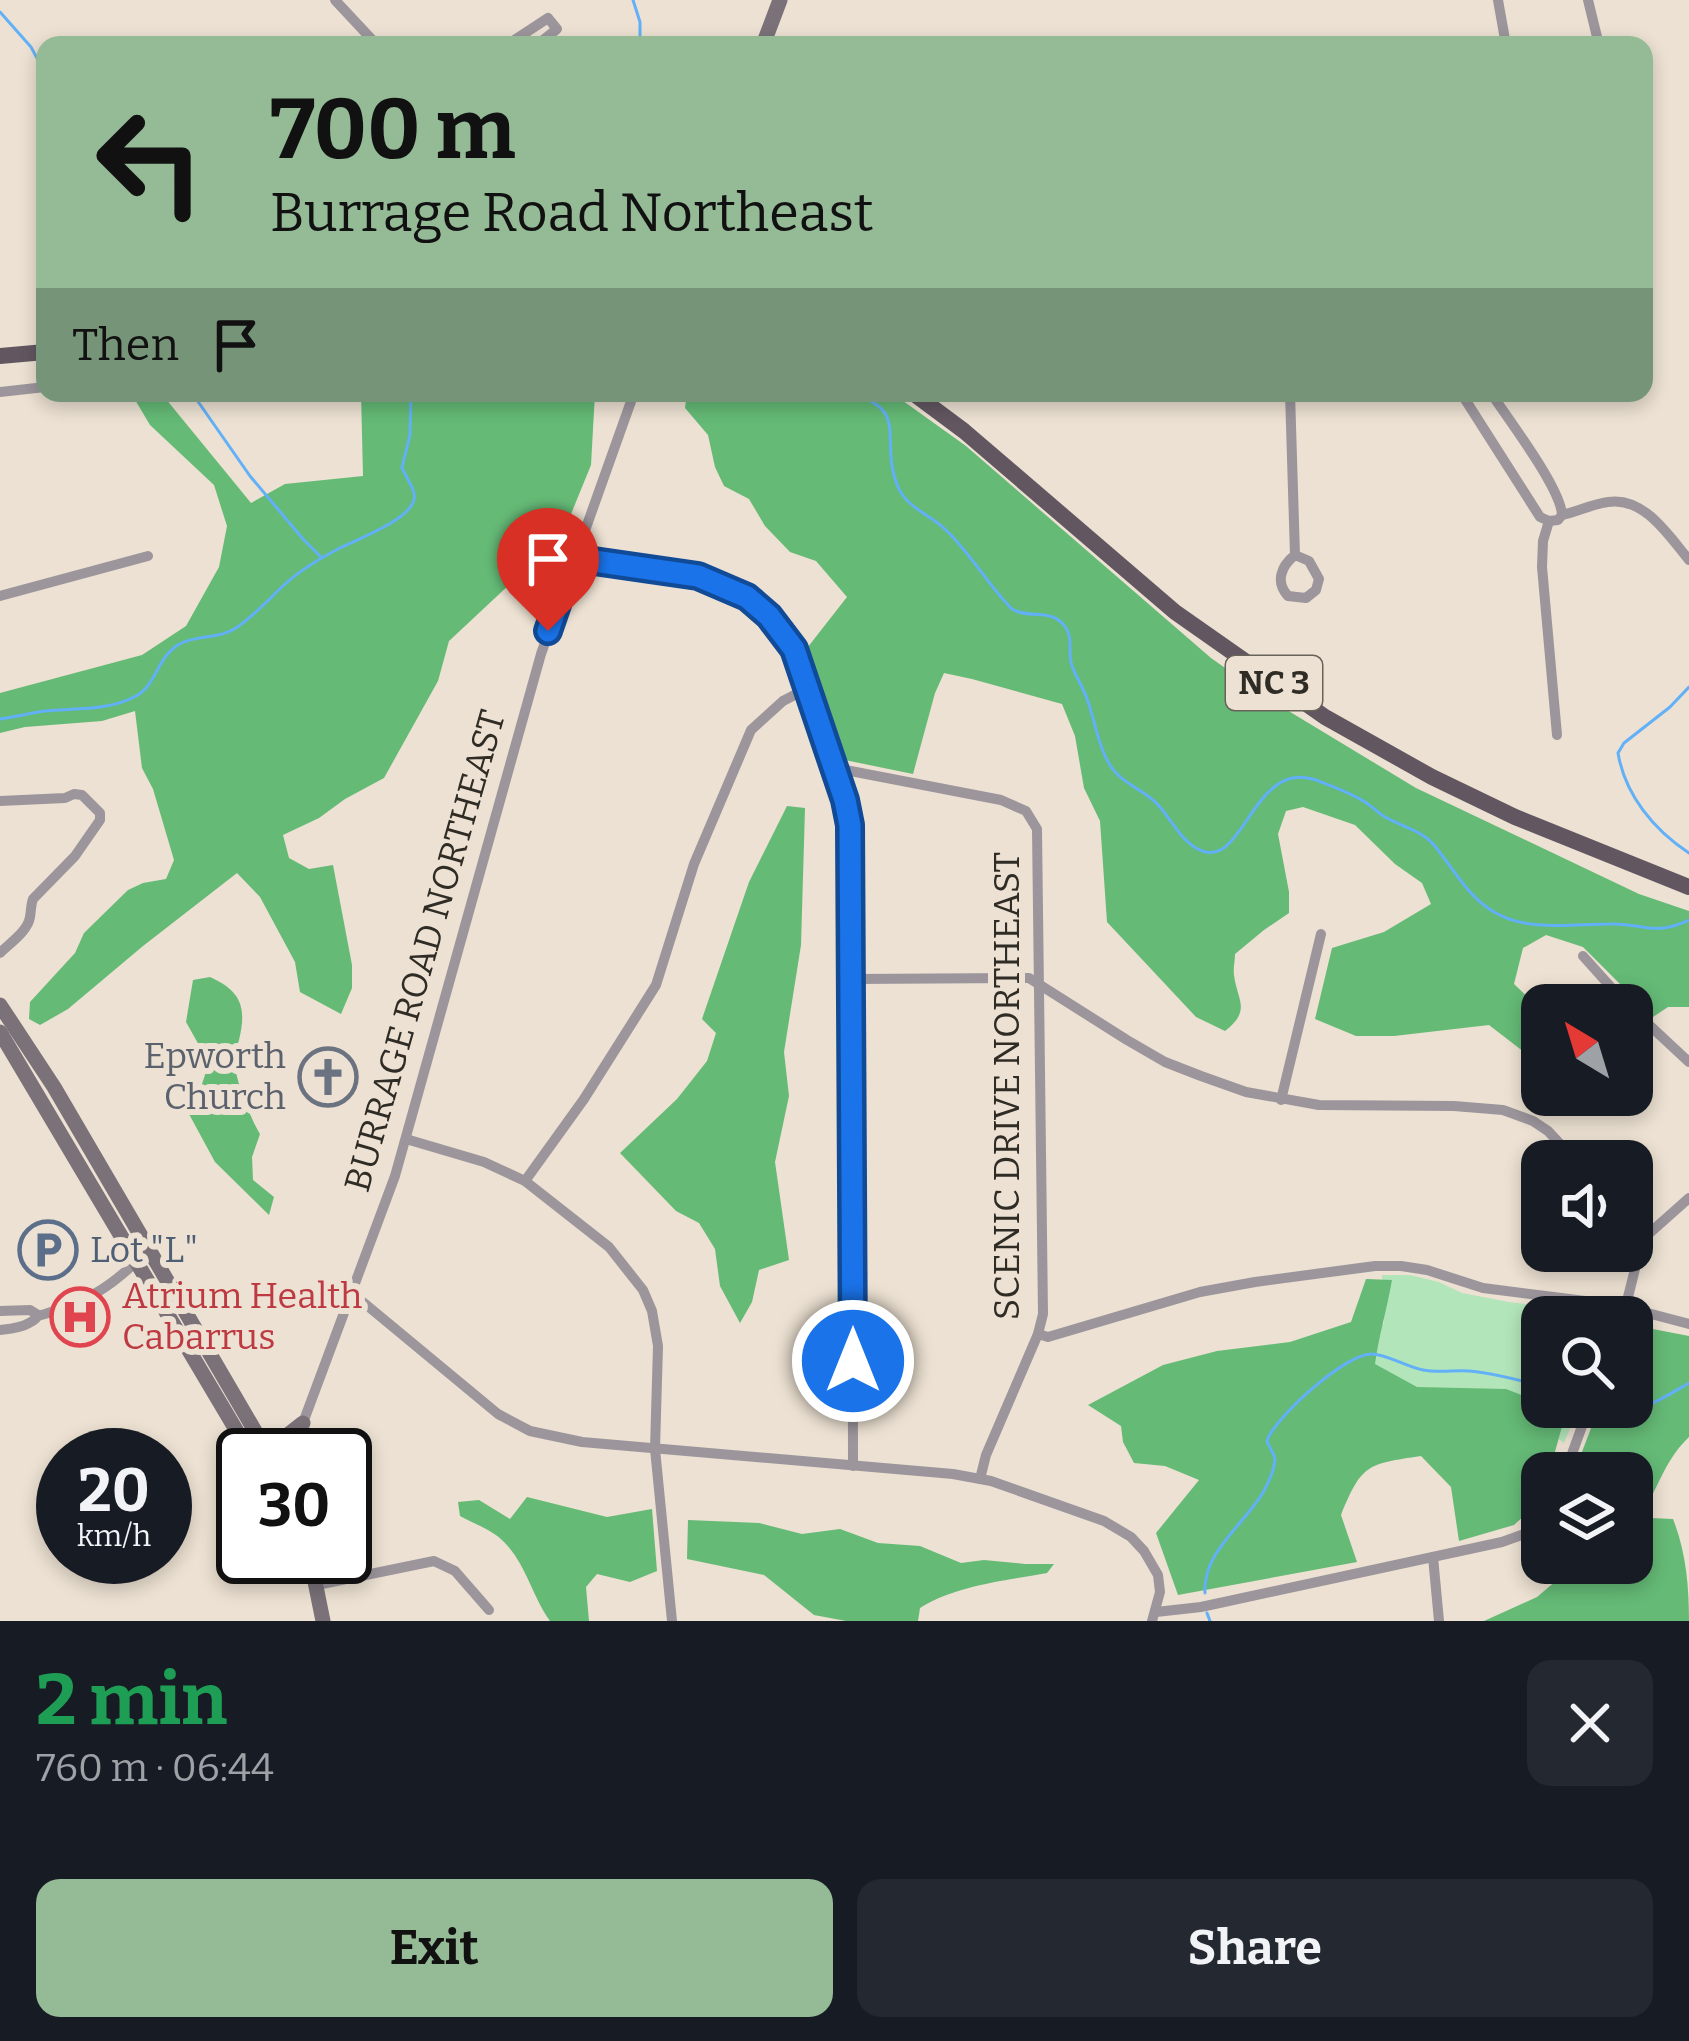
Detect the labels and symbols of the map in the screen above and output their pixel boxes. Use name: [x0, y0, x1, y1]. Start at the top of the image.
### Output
pin: [497, 508, 599, 631]
road number: NC 3: [1226, 656, 1322, 710]
street label: BURRAGE ROAD NORTHEAST: [335, 705, 515, 1197]
street label: SCENIC DRIVE NORTHEAST: [985, 852, 1029, 1320]
north arrow: [1521, 984, 1653, 1116]
place label: Epworth Church: [143, 1034, 286, 1119]
church icon: Epworth Church: [297, 1046, 359, 1108]
parking icon: Lot "L": [17, 1219, 79, 1281]
place label: Lot "L": [90, 1228, 198, 1272]
place label: Atrium Health Cabarrus: [122, 1274, 362, 1359]
hospital icon: Atrium Health Cabarrus: [49, 1286, 111, 1348]
position arrow: [790, 1298, 916, 1424]
speed limit sign: 30: [216, 1428, 372, 1584]

